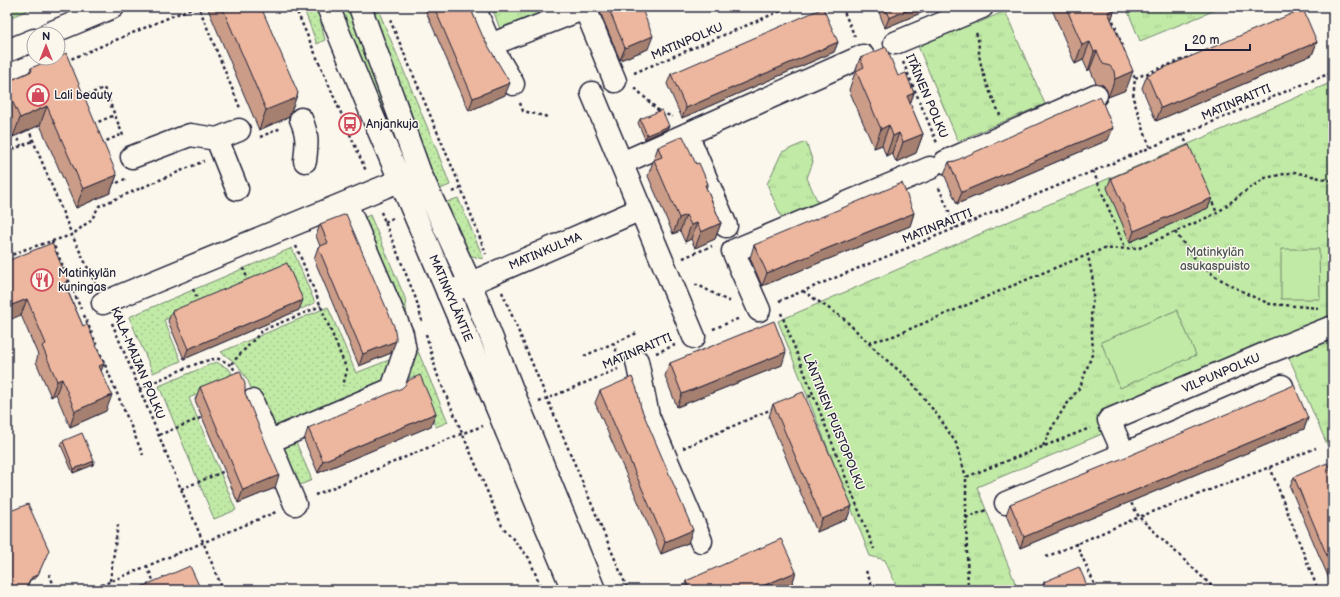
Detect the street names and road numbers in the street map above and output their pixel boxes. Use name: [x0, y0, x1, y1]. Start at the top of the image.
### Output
street label: MATINPOLKU: [649, 20, 725, 63]
street label: ITÄINEN POLKU: [902, 51, 952, 141]
street label: MATINRAITTI: [1199, 81, 1274, 124]
street label: MATINRAITTI: [900, 206, 975, 247]
street label: MATINKULMA: [507, 229, 584, 274]
street label: MATINKYLÄNTIE: [425, 252, 477, 344]
street label: KALA-MAIJAN POLKU: [107, 305, 168, 422]
street label: MATINRAITTI: [600, 330, 675, 373]
street label: VILPUNPOLKU: [1180, 350, 1263, 397]
street label: LÄNTINEN PUISTOPOLKU: [799, 351, 869, 493]

